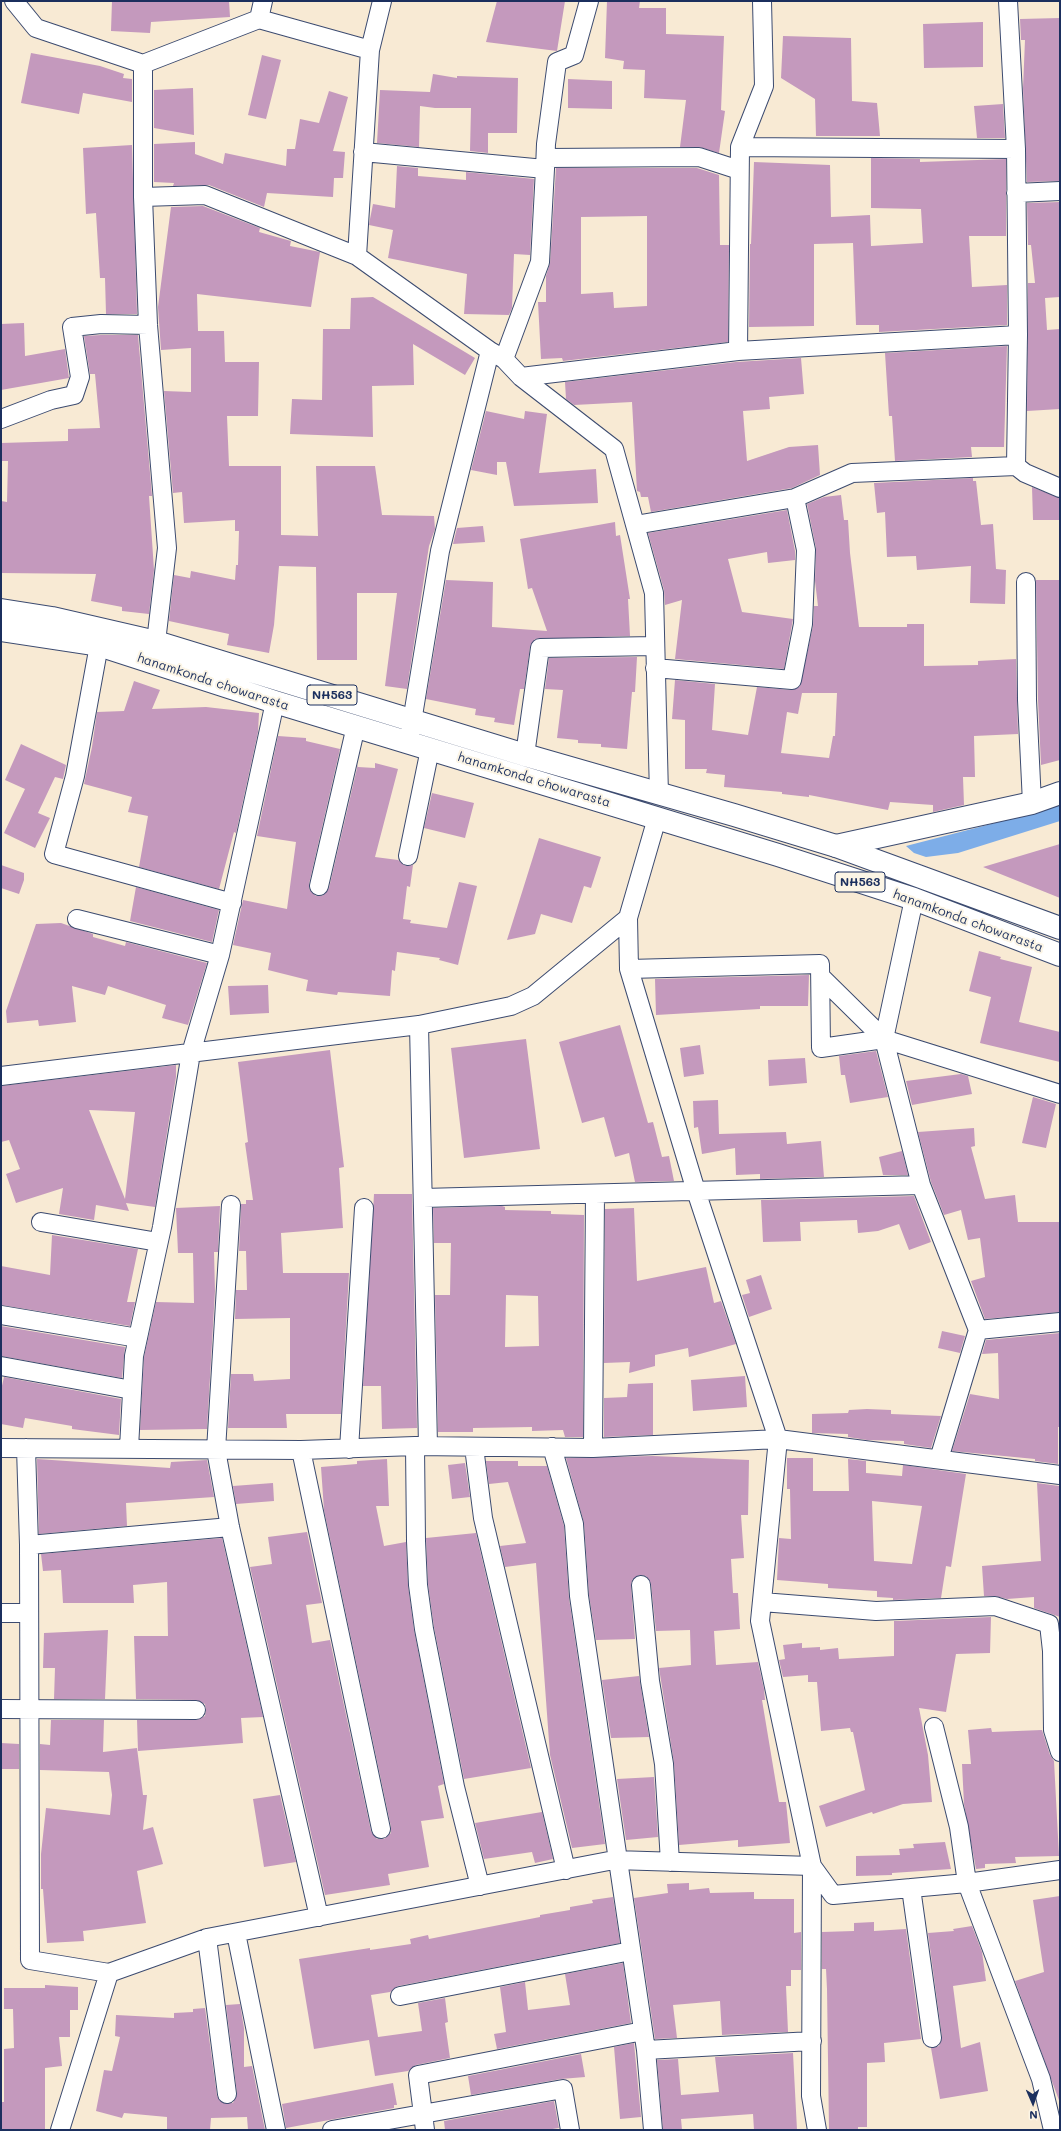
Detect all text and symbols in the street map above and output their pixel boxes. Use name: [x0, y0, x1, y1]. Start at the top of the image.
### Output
street label: hanamkonda chowarasta: [135, 650, 291, 714]
road number: NH563: [307, 685, 357, 705]
street label: hanamkonda chowarasta: [456, 749, 612, 811]
road number: NH563: [835, 872, 885, 892]
street label: hanamkonda chowarasta: [891, 886, 1045, 956]
north arrow: [1013, 2083, 1053, 2123]
text: N: [1029, 2108, 1038, 2123]

